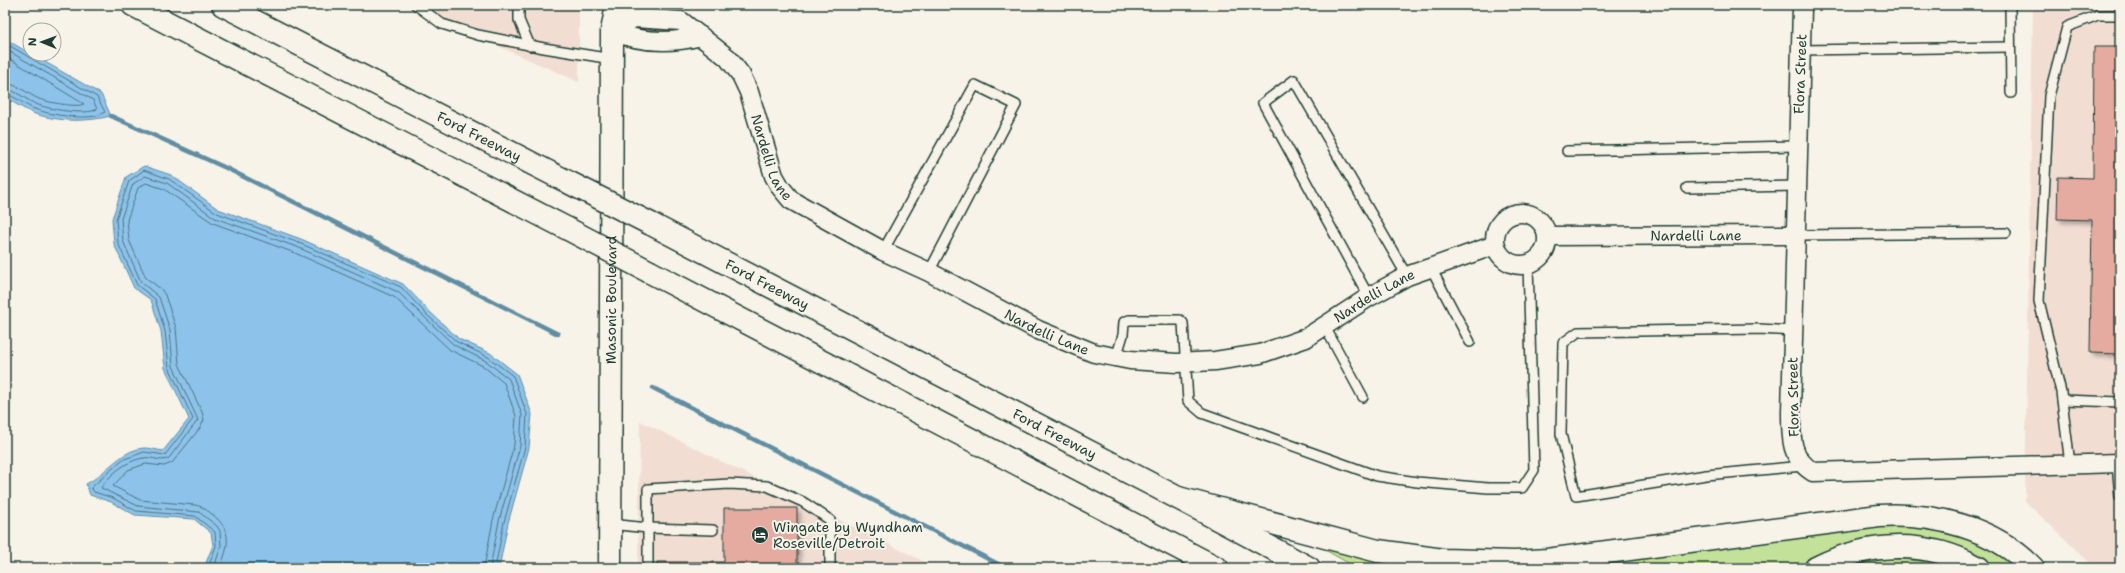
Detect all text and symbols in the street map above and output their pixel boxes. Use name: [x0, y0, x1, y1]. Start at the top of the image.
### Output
north arrow: [22, 22, 62, 62]
street label: Flora Street: [1790, 34, 1810, 114]
text: N: [25, 37, 40, 46]
street label: Ford Freeway: [434, 107, 524, 166]
street label: Nardelli Lane: [747, 112, 797, 204]
street label: Nardelli Lane: [1650, 226, 1742, 245]
street label: Masonic Boulevard: [602, 236, 620, 364]
street label: Ford Freeway: [722, 255, 812, 314]
street label: Nardelli Lane: [1330, 265, 1417, 327]
street label: Nardelli Lane: [1001, 305, 1092, 359]
street label: Flora Street: [1783, 357, 1803, 437]
street label: Ford Freeway: [1010, 405, 1100, 463]
place label: Wingate by Wyndham Roseville/Detroit: [773, 518, 923, 552]
hotel icon: Wingate by Wyndham Roseville/Detroit: [750, 525, 770, 545]

